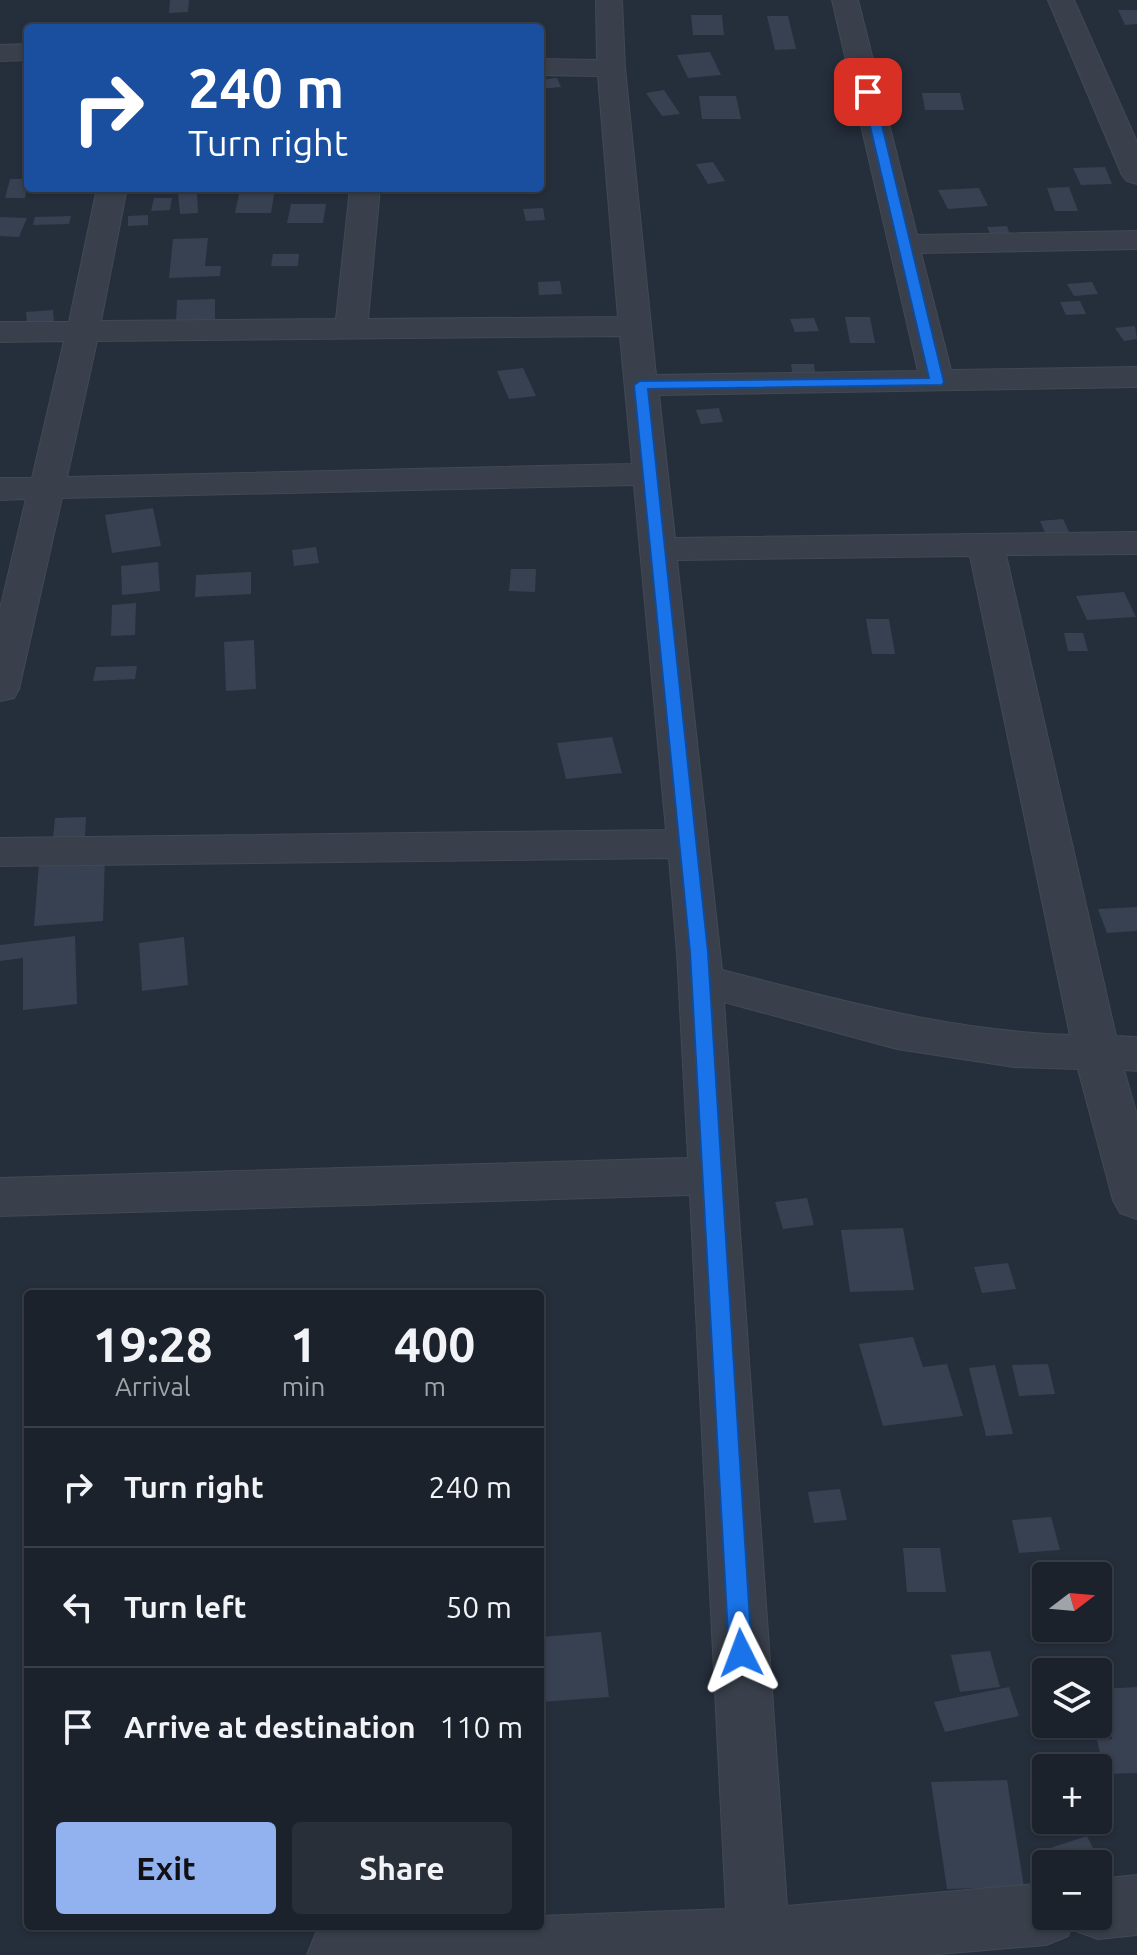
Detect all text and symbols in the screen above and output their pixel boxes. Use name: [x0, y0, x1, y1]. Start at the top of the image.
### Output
icon: right: [56, 56, 160, 160]
text: 240 m: [188, 56, 344, 119]
pin: [834, 58, 902, 126]
icon: arrive: [846, 70, 890, 114]
text: Turn right: [188, 122, 348, 163]
text: 19:28: [93, 1317, 213, 1371]
text: 1: [290, 1317, 317, 1371]
text: 400: [394, 1317, 475, 1371]
text: Arrival: [115, 1372, 191, 1401]
text: min: [282, 1372, 325, 1401]
text: m: [423, 1372, 446, 1401]
icon: right: [56, 1465, 100, 1509]
text: Turn right: [124, 1470, 264, 1504]
text: 240 m: [428, 1470, 512, 1504]
north arrow: [1032, 1562, 1112, 1642]
map controls: [1032, 1562, 1112, 1930]
icon: left: [56, 1585, 100, 1629]
text: Turn left: [124, 1590, 246, 1624]
text: 50 m: [445, 1590, 512, 1624]
position arrow: [699, 1611, 783, 1695]
button: layers: [1032, 1658, 1112, 1738]
icon: arrive: [56, 1705, 100, 1749]
text: Arrive at destination: [124, 1710, 416, 1744]
text: 110 m: [440, 1710, 523, 1744]
button: +: [1032, 1754, 1112, 1834]
button: Exit: [56, 1822, 276, 1914]
button: Share: [292, 1822, 512, 1914]
button: −: [1032, 1850, 1112, 1930]

